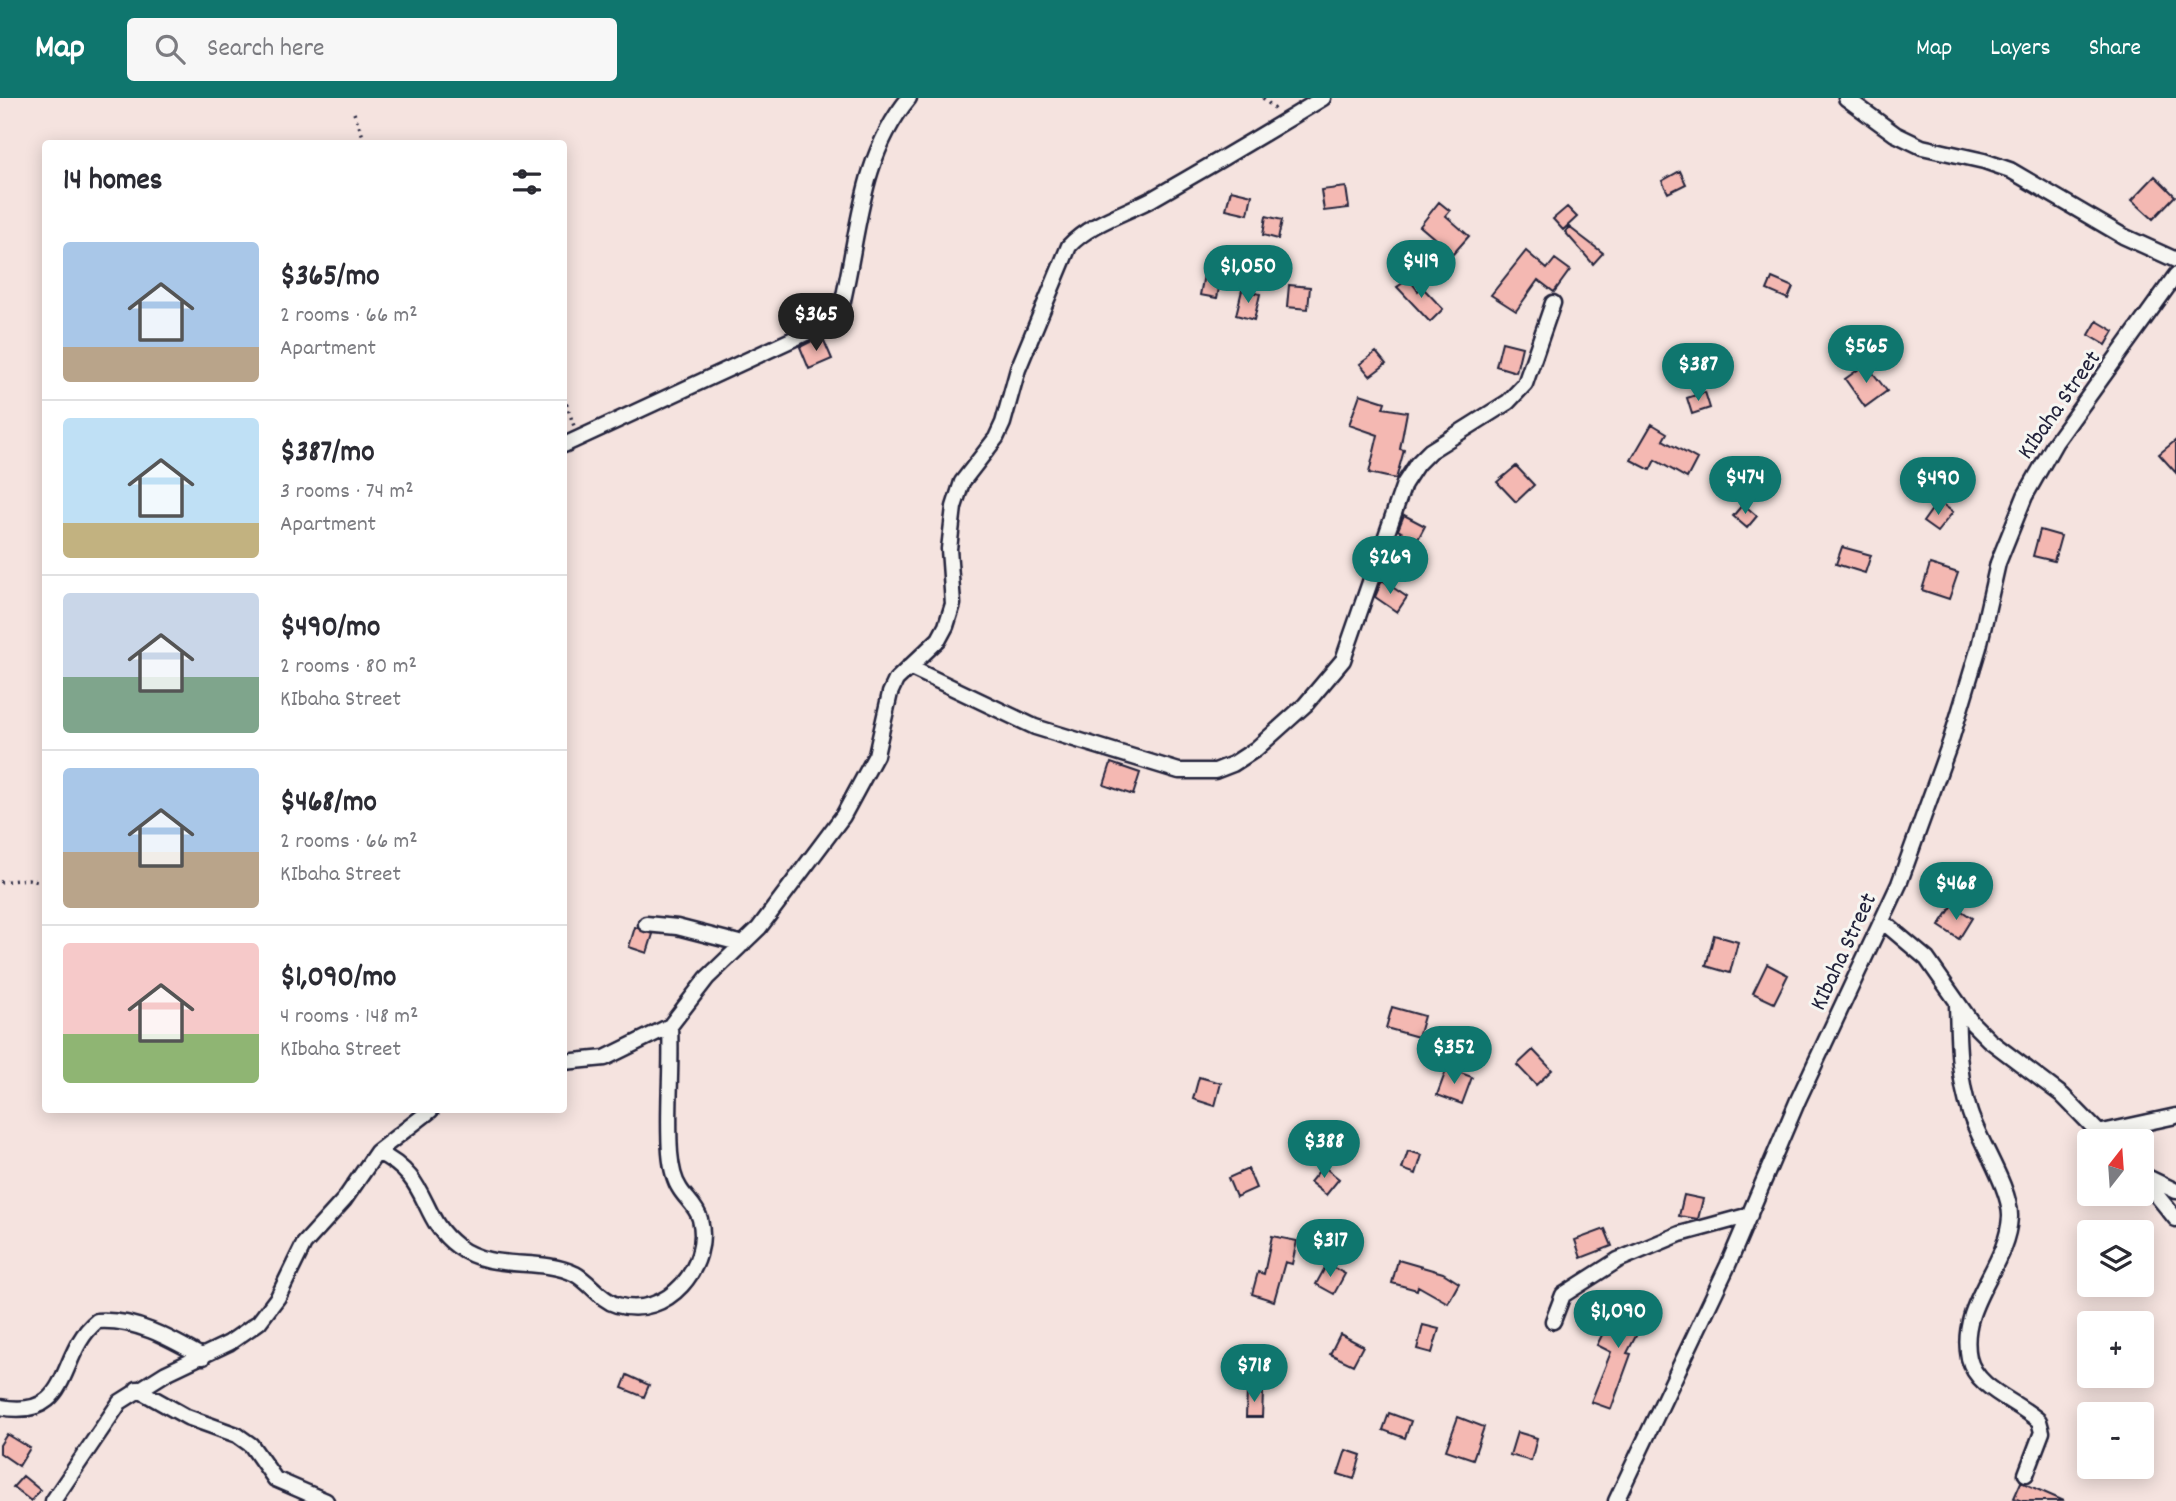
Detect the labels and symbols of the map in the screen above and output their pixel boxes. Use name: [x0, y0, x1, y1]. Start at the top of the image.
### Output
pin: $419: [1380, 240, 1462, 300]
pin: $1,050: [1191, 246, 1305, 305]
pin: $365: [775, 294, 857, 353]
pin: $565: [1825, 326, 1907, 385]
pin: $387: [1657, 344, 1739, 403]
street label: KIbaha Street: [2010, 344, 2111, 467]
pin: $474: [1704, 456, 1786, 516]
pin: $490: [1897, 458, 1979, 517]
pin: $269: [1349, 536, 1431, 596]
pin: $468: [1915, 862, 1997, 922]
street label: KIbaha Street: [1803, 888, 1887, 1017]
pin: $352: [1413, 1026, 1495, 1086]
pin: $388: [1283, 1121, 1365, 1180]
north arrow: [2077, 1129, 2154, 1206]
pin: $317: [1289, 1220, 1371, 1279]
pin: $1,090: [1561, 1290, 1675, 1350]
pin: $718: [1213, 1344, 1295, 1404]

